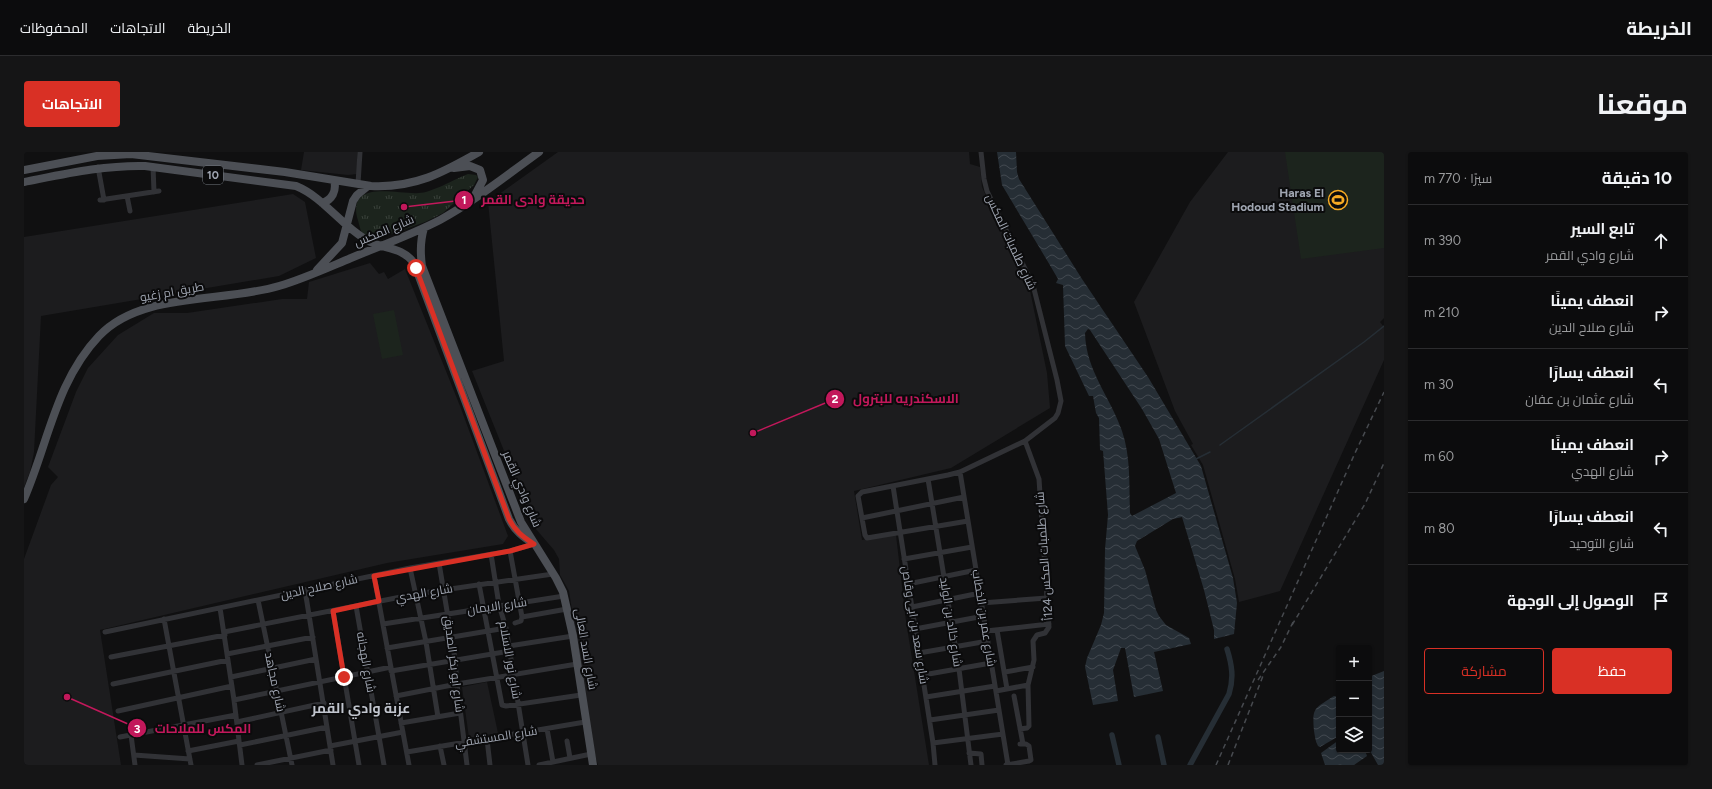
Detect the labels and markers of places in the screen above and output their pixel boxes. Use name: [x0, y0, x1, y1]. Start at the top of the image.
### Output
place label: Haras El Hodoud Stadium: [1231, 186, 1324, 214]
callout: حديقة وادى القمر: [454, 187, 593, 212]
sports icon: Haras El Hodoud Stadium: [1327, 189, 1349, 211]
callout: الاسكندريه للبترول: [825, 386, 967, 411]
callout: المكس للملاحات: [127, 716, 260, 741]

